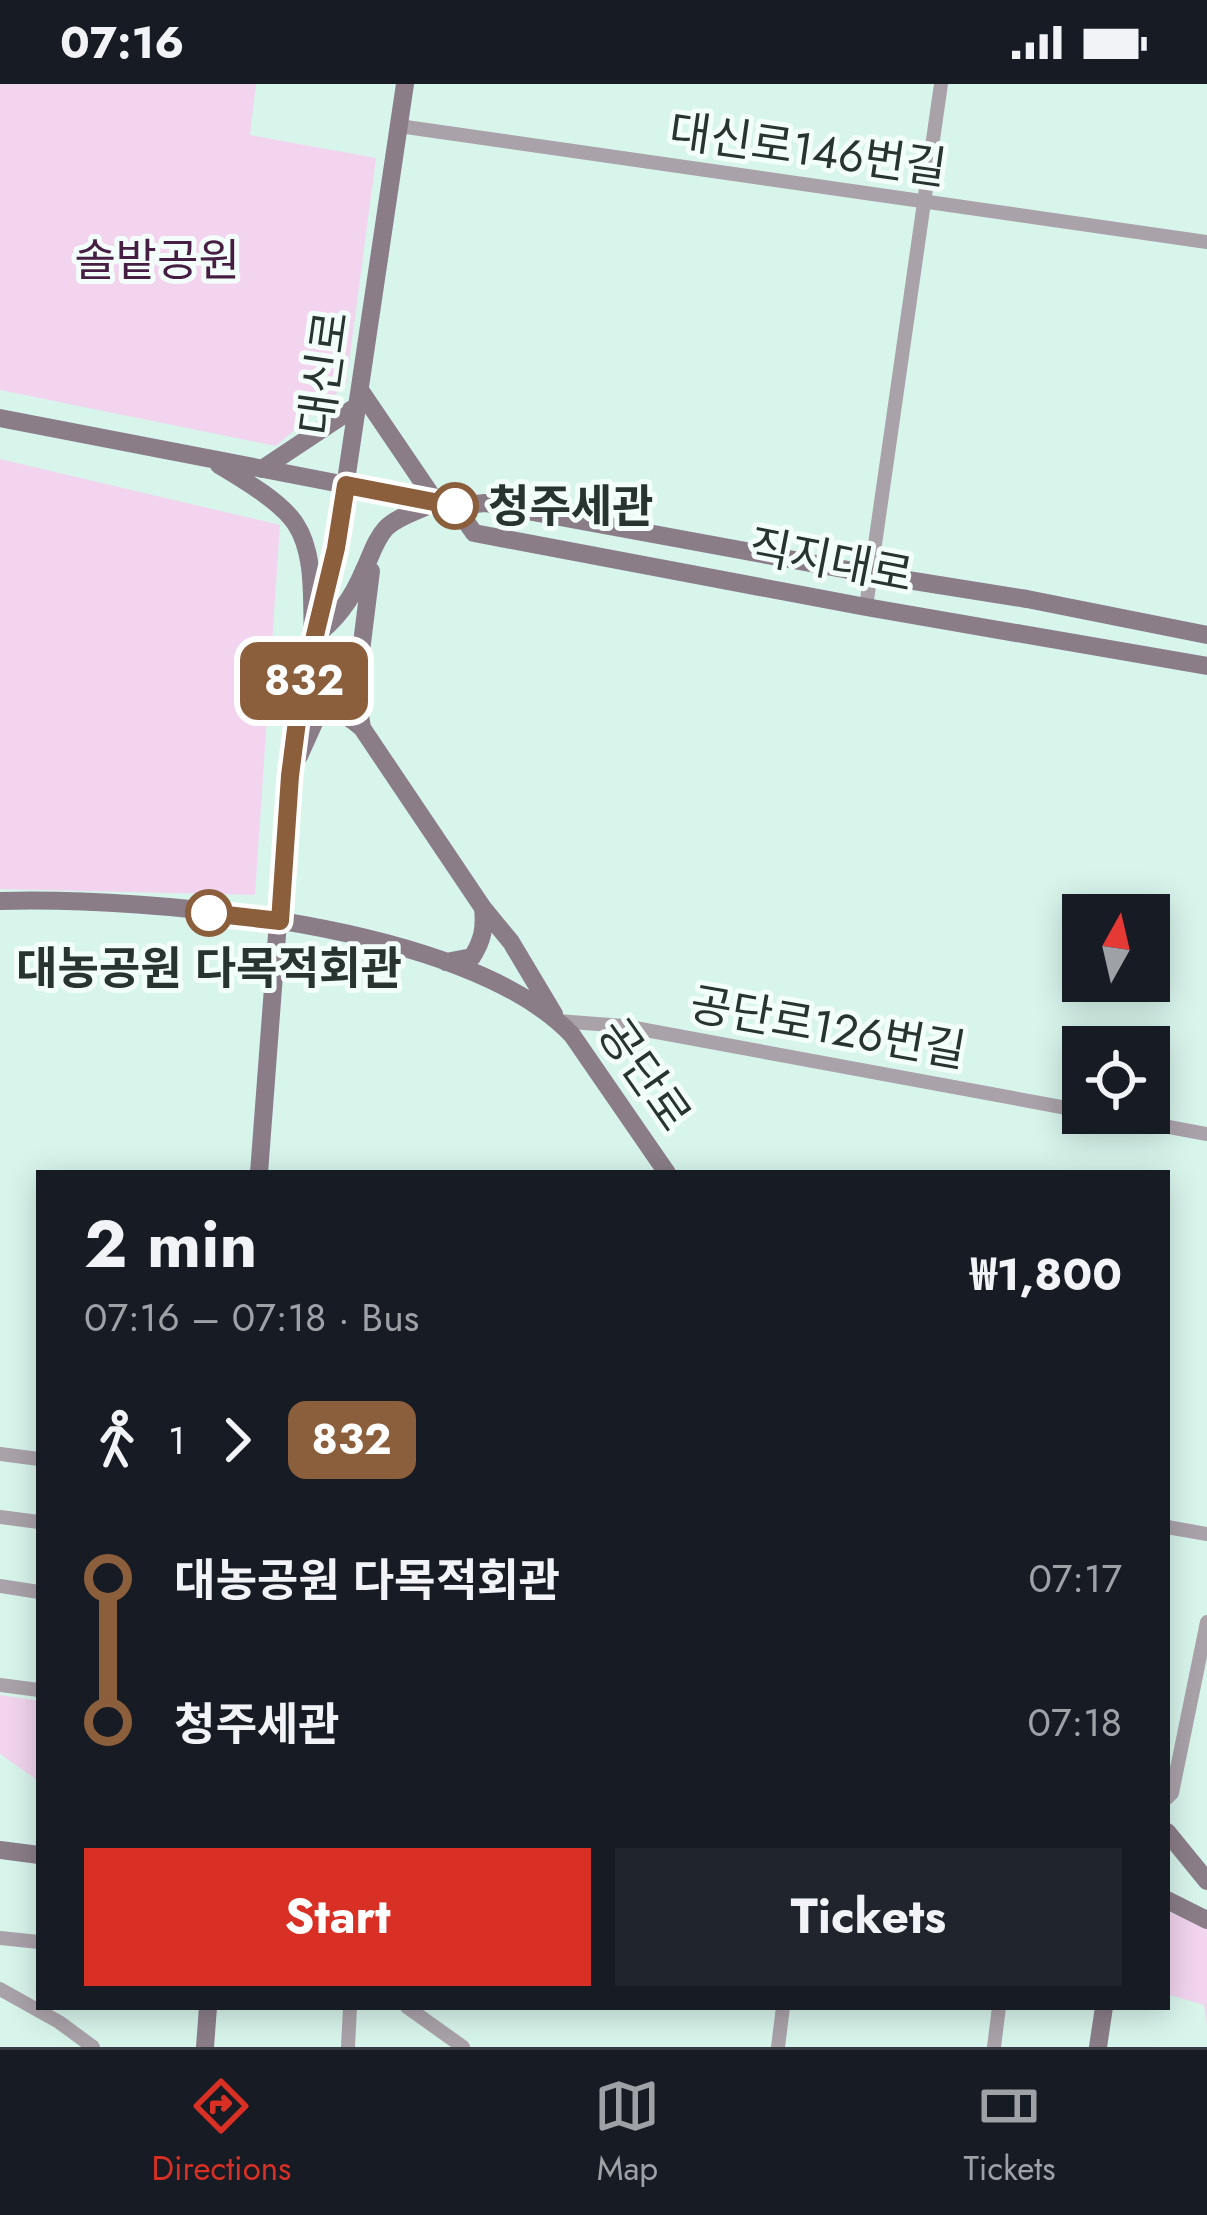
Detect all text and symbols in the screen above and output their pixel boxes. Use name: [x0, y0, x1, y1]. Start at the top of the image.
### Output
text: 07:16: [60, 10, 184, 75]
street label: 대신로146번길: [665, 98, 951, 201]
park label: 솔밭공원: [74, 228, 240, 293]
street label: 대신로: [283, 307, 364, 439]
place label: 청주세관: [488, 474, 654, 539]
marker: 청주세관: [433, 484, 477, 528]
street label: 직지대로: [743, 513, 918, 608]
line badge: 832: [235, 642, 373, 720]
text: 832: [264, 650, 344, 711]
marker: 대농공원 다목적회관: [187, 891, 231, 935]
north arrow: [1062, 894, 1170, 1002]
map controls: [1062, 894, 1170, 1134]
place label: 대농공원 다목적회관: [16, 936, 402, 1001]
street label: 공단로126번길: [685, 971, 971, 1084]
street label: 공단로: [582, 1005, 707, 1144]
button: locate: [1062, 1026, 1170, 1134]
text: 2 min: [84, 1196, 257, 1292]
text: ₩1,800: [970, 1242, 1122, 1307]
text: 07:16 – 07:18 · Bus: [84, 1289, 419, 1346]
icon: walk: [84, 1407, 150, 1473]
icon: forward: [204, 1407, 270, 1473]
text: 832: [312, 1409, 392, 1470]
text: 1: [168, 1412, 186, 1469]
text: 대농공원 다목적회관: [174, 1548, 560, 1613]
text: 07:17: [1028, 1550, 1122, 1607]
text: 청주세관: [174, 1692, 340, 1757]
text: 07:18: [1028, 1694, 1122, 1751]
button: Start: [84, 1848, 591, 1986]
button: Tickets: [615, 1848, 1122, 1986]
tab: Directions: [152, 2073, 291, 2192]
tab: Map: [594, 2073, 660, 2192]
tab: Tickets: [964, 2073, 1055, 2192]

